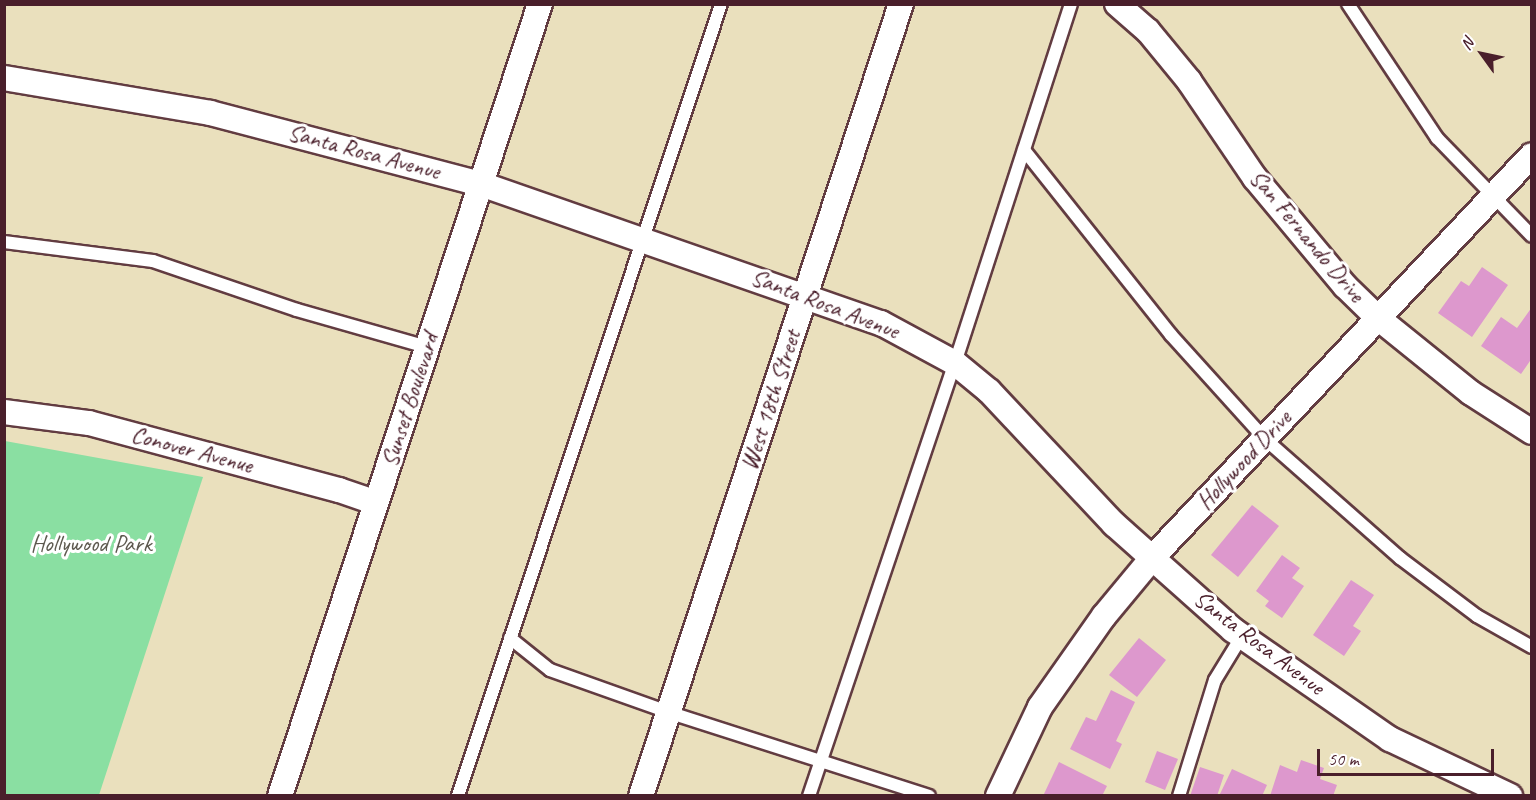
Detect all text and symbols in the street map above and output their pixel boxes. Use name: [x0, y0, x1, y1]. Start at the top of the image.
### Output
north arrow: [1452, 24, 1512, 84]
text: N: [1456, 35, 1478, 54]
street label: Santa Rosa Avenue: [285, 118, 443, 186]
street label: San Fernando Drive: [1243, 164, 1371, 308]
street label: Santa Rosa Avenue: [747, 263, 903, 345]
street label: West 18th Street: [735, 326, 807, 474]
street label: Sunset Boulevard: [375, 330, 445, 470]
street label: Hollywood Drive: [1191, 404, 1297, 516]
street label: Conover Avenue: [128, 420, 256, 480]
park label: Hollywood Park: [31, 530, 151, 558]
street label: Santa Rosa Avenue: [1188, 585, 1330, 701]
scale bar: [1320, 737, 1497, 775]
text: 50 m: [1328, 748, 1359, 770]

